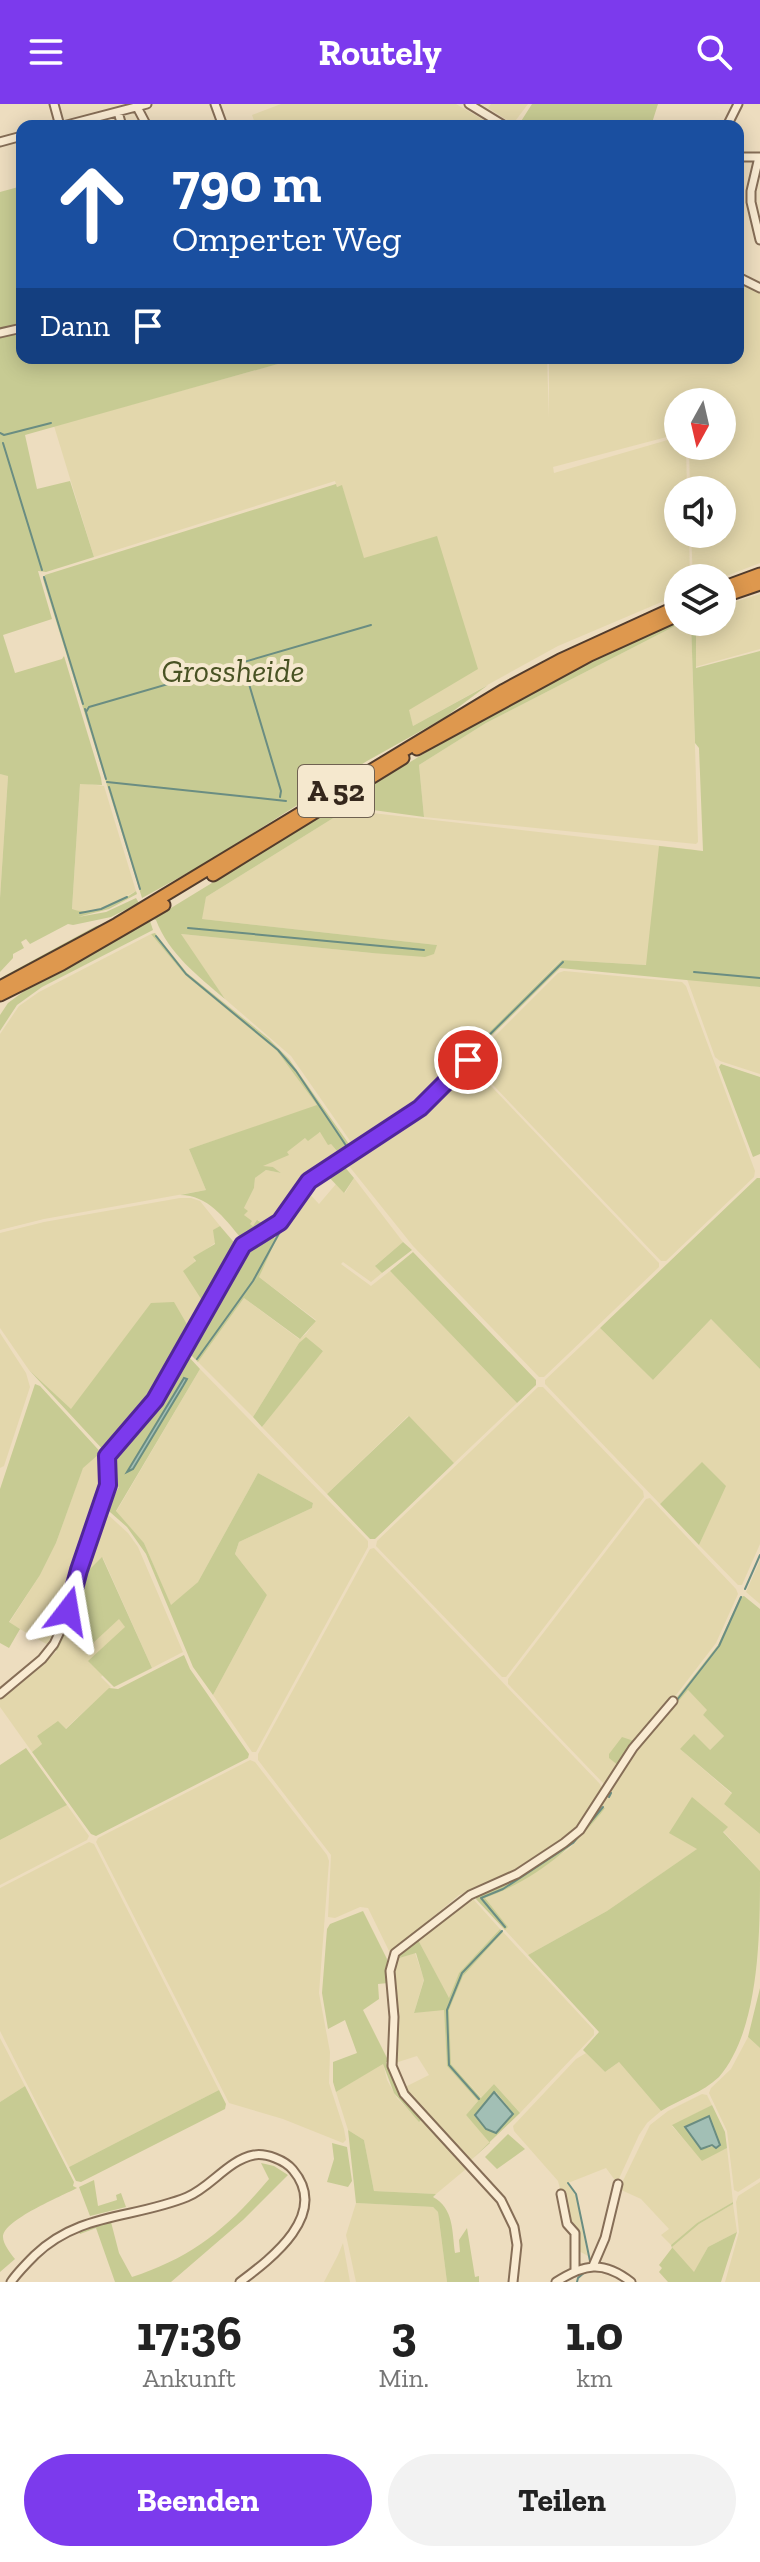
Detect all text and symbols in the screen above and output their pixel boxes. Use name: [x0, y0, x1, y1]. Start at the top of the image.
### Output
icon: menu: [24, 30, 68, 74]
icon: search: [692, 30, 736, 74]
text: Routely: [318, 31, 442, 74]
text: 790 m: [172, 149, 321, 216]
icon: ahead: [40, 152, 144, 256]
text: Omperter Weg: [172, 217, 402, 260]
icon: arrive: [126, 304, 170, 348]
text: Dann: [40, 308, 110, 344]
north arrow: [664, 388, 736, 460]
map controls: [664, 388, 736, 636]
button: sound: [664, 476, 736, 548]
button: layers: [664, 564, 736, 636]
park label: Grossheide: [161, 652, 305, 690]
road number: A 52: [298, 765, 374, 817]
pin: [434, 1026, 502, 1094]
icon: arrive: [446, 1038, 490, 1082]
position arrow: [26, 1569, 110, 1653]
text: 17:36: [136, 2305, 242, 2362]
text: 3: [391, 2305, 416, 2362]
text: 1.0: [565, 2305, 623, 2362]
text: Ankunft: [143, 2362, 236, 2394]
text: Min.: [378, 2362, 429, 2394]
text: km: [576, 2362, 612, 2394]
button: Beenden: [24, 2454, 372, 2546]
button: Teilen: [388, 2454, 736, 2546]

